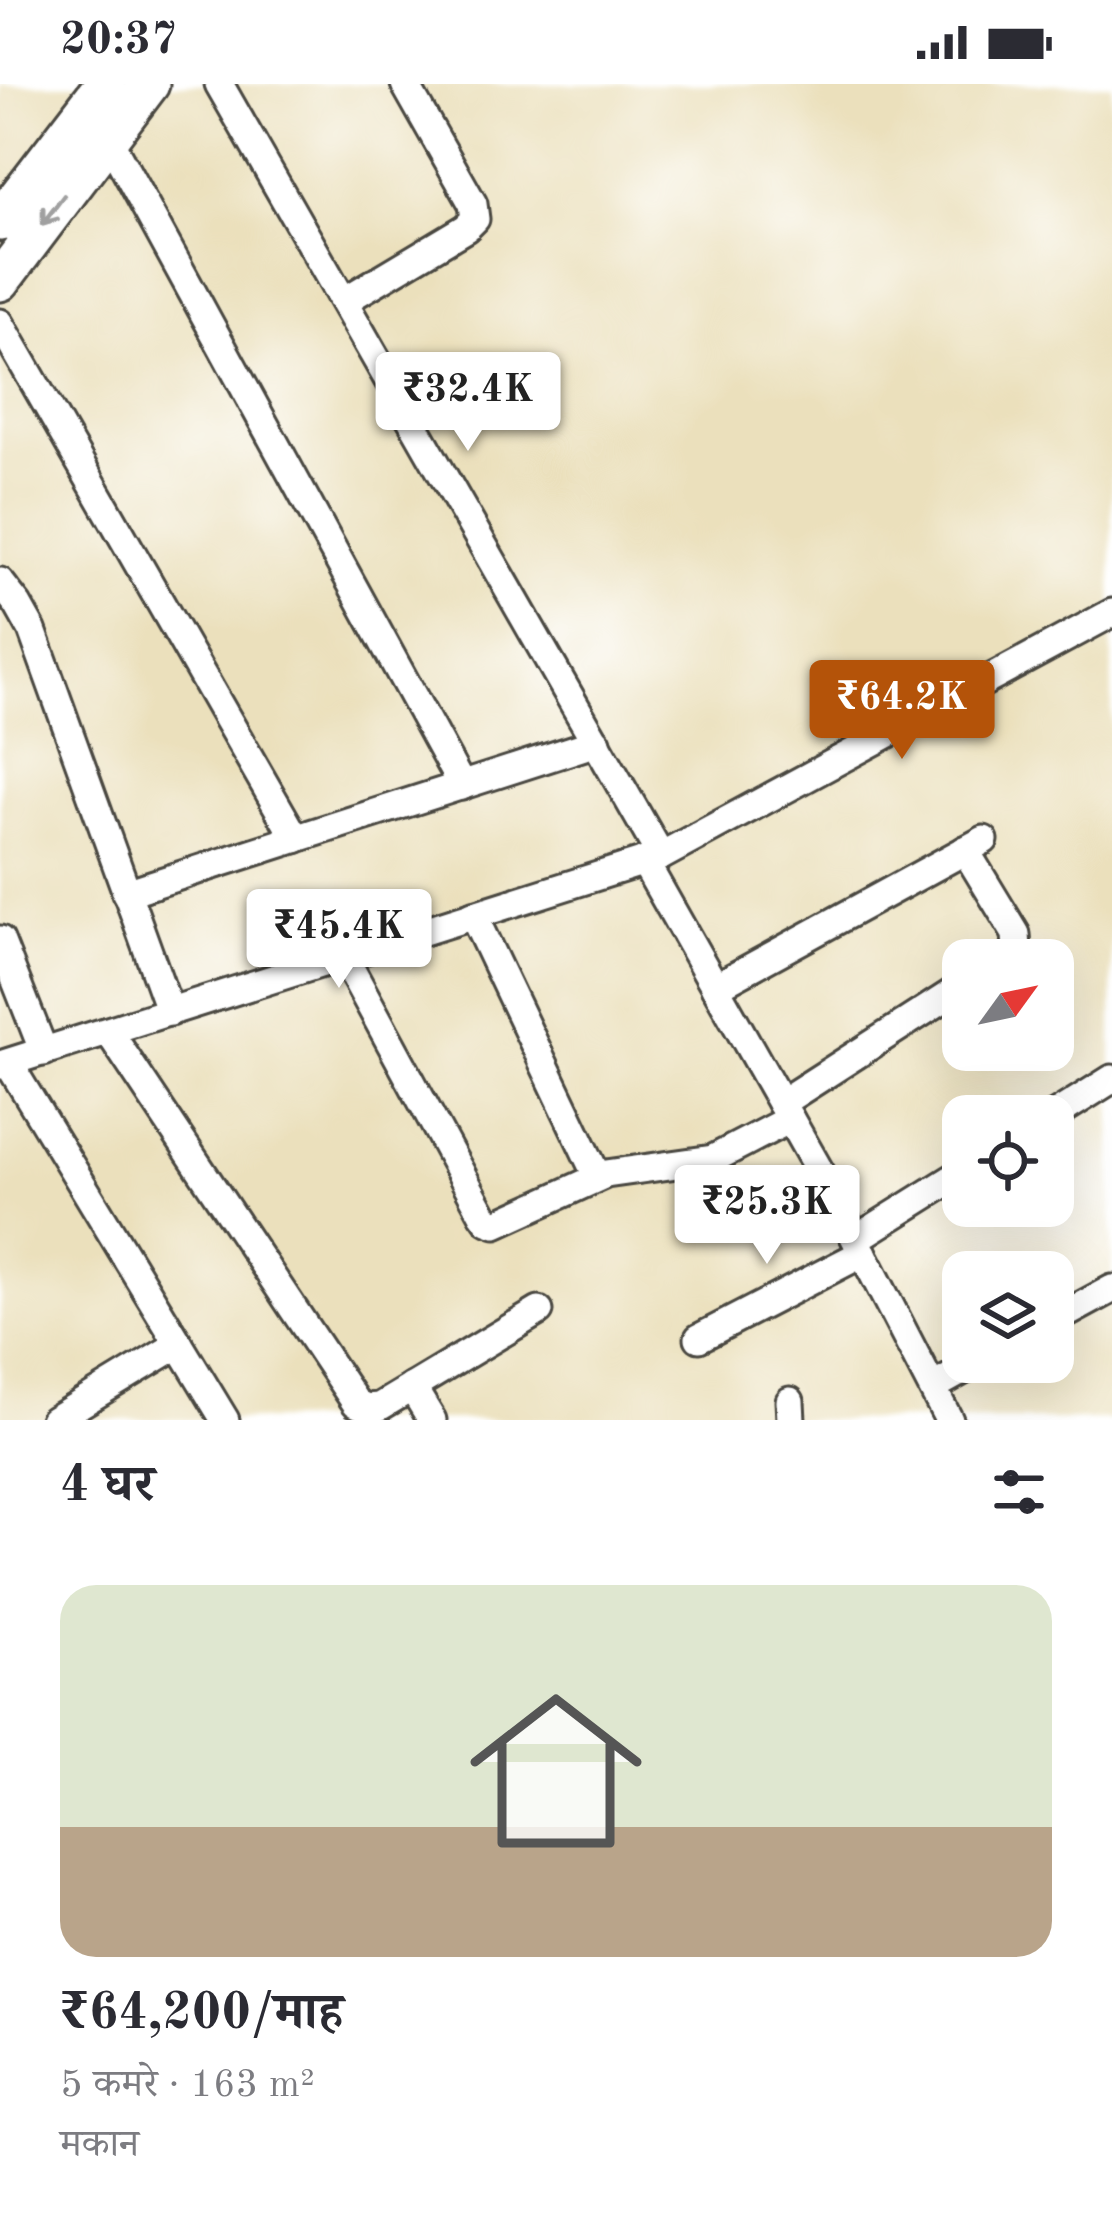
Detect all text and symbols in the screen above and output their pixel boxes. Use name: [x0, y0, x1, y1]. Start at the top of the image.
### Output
text: 20:37: [60, 19, 177, 64]
one-way arrow: [40, 194, 67, 226]
pin: ₹32.4K: [370, 352, 566, 454]
text: ₹32.4K: [403, 371, 533, 410]
pin: ₹64.2K: [804, 660, 1000, 762]
text: ₹64.2K: [837, 679, 967, 718]
pin: ₹45.4K: [241, 889, 437, 991]
text: ₹45.4K: [274, 908, 404, 947]
north arrow: [942, 939, 1074, 1071]
map controls: [942, 939, 1074, 1383]
button: locate: [942, 1095, 1074, 1227]
pin: ₹25.3K: [669, 1165, 865, 1267]
text: ₹25.3K: [702, 1184, 832, 1223]
button: layers: [942, 1251, 1074, 1383]
icon: filters: [986, 1459, 1052, 1525]
text: 4 घर: [60, 1461, 155, 1512]
icon: home: [448, 1663, 664, 1879]
text: ₹64,200/माह: [60, 1989, 343, 2040]
text: 5 कमरे · 163 m²: [60, 2066, 315, 2105]
text: मकान: [60, 2126, 139, 2165]

